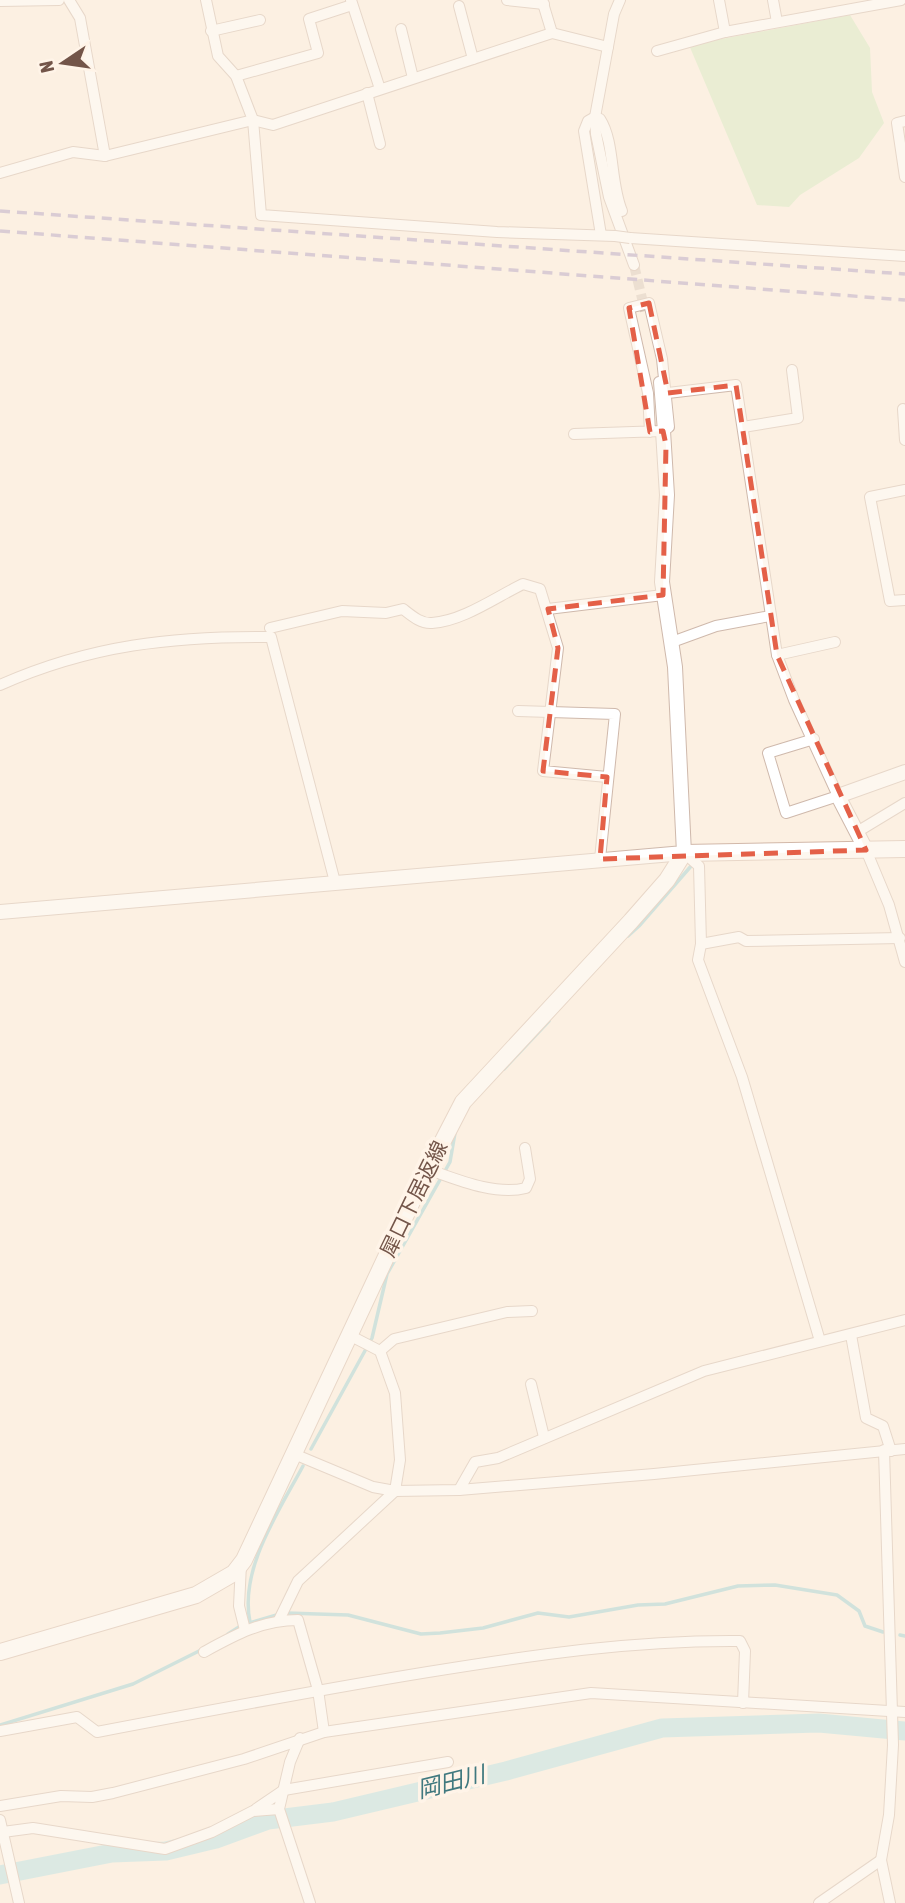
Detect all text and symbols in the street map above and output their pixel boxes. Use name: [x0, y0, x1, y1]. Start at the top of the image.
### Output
north arrow: [28, 28, 98, 98]
text: N: [34, 59, 58, 75]
street label: 犀口下居返線: [375, 1137, 452, 1260]
water label: 岡田川: [414, 1760, 491, 1803]

